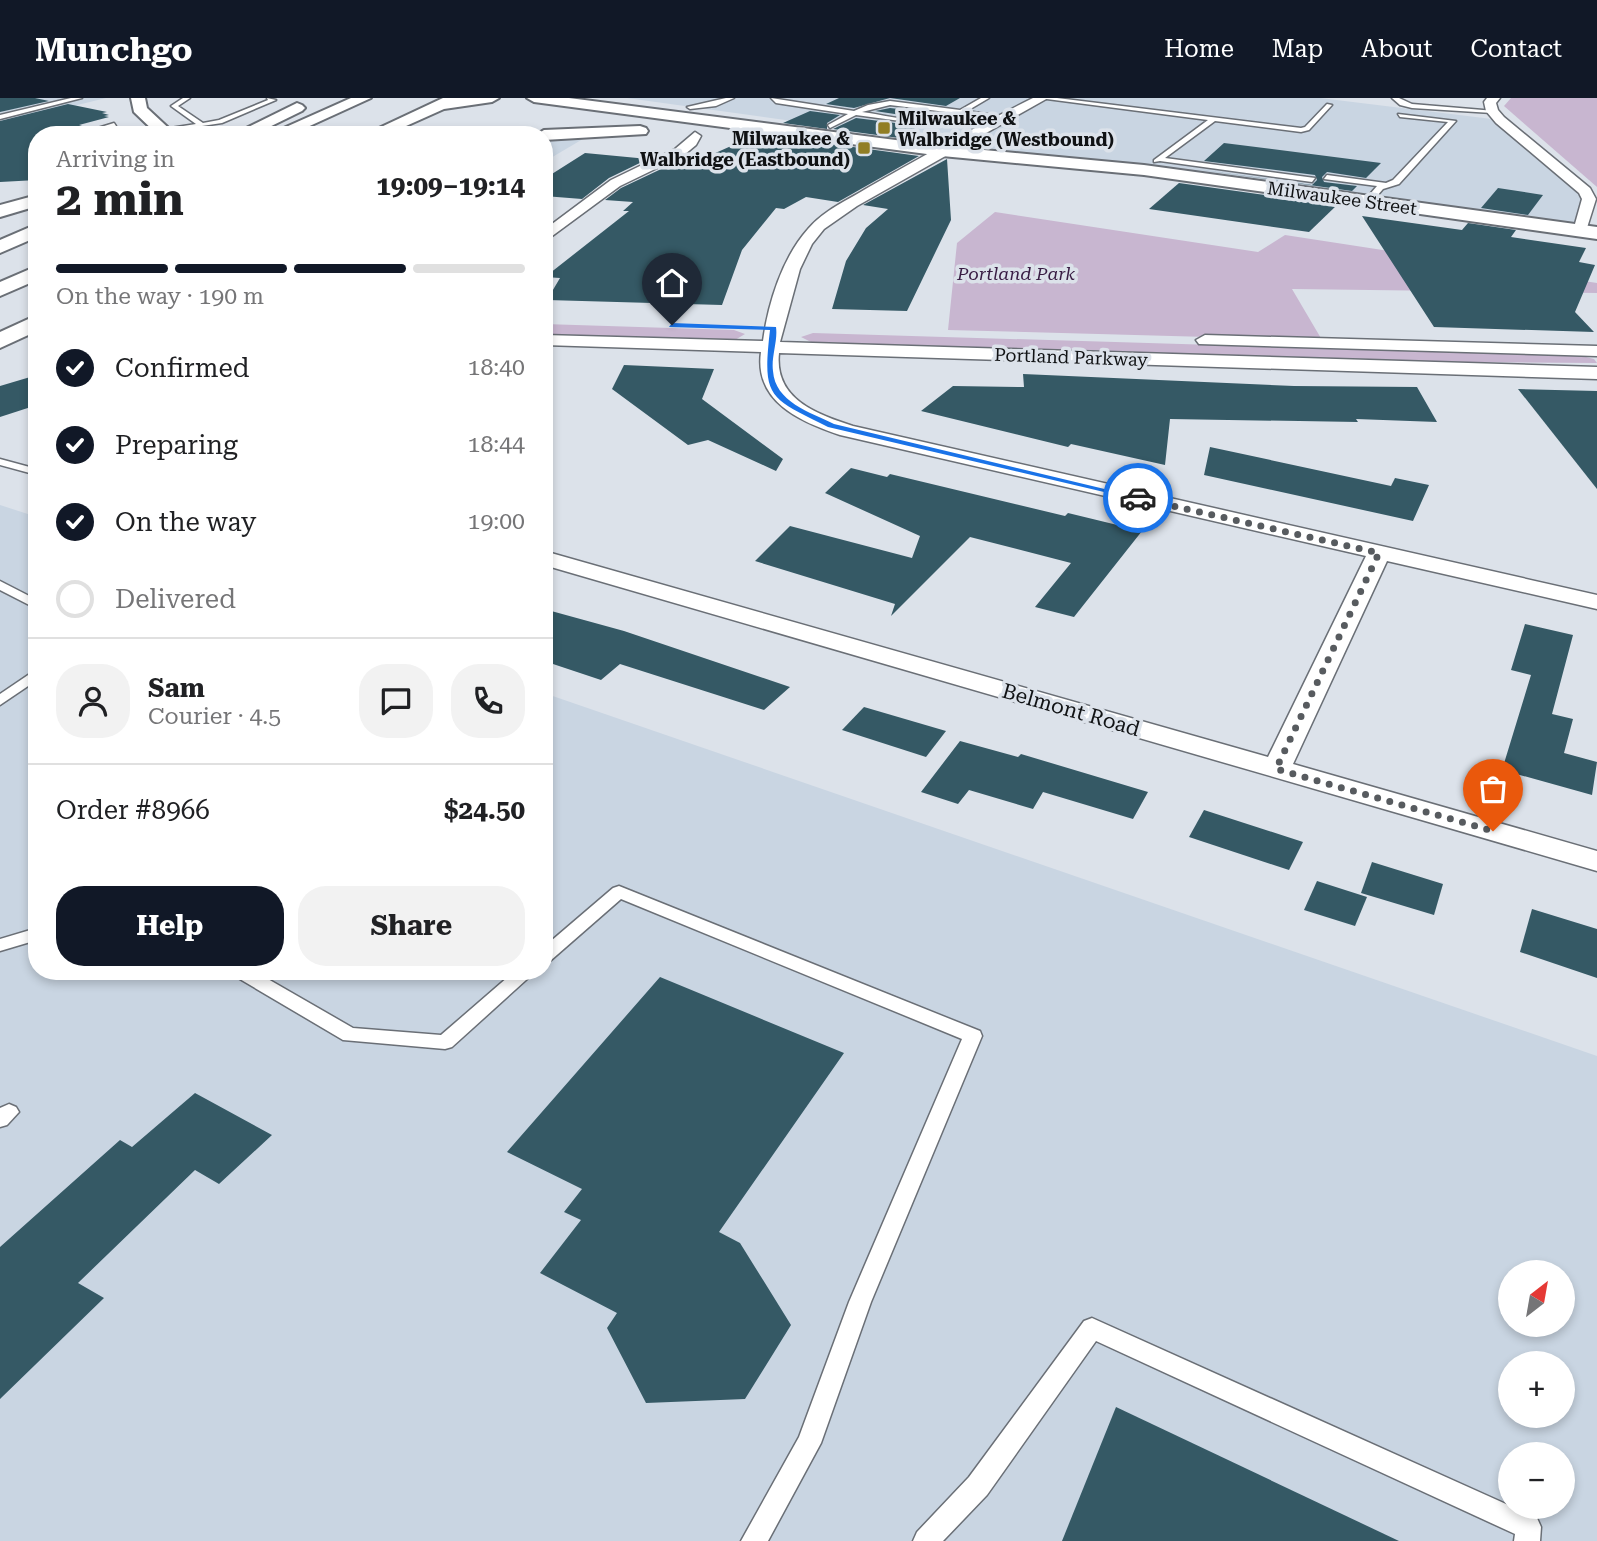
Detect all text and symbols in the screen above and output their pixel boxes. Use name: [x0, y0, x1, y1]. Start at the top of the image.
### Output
text: Munchgo: [35, 30, 193, 69]
text: Home: [1164, 35, 1234, 63]
text: Map: [1272, 35, 1323, 63]
text: About: [1361, 35, 1432, 63]
text: Contact: [1470, 35, 1562, 63]
place label: Milwaukee & Walbridge (Westbound): [898, 108, 1114, 150]
marker: Milwaukee & Walbridge (Westbound): [876, 120, 892, 136]
place label: Milwaukee & Walbridge (Eastbound): [640, 128, 850, 170]
marker: Milwaukee & Walbridge (Eastbound): [856, 140, 872, 156]
text: Arriving in: [56, 146, 175, 173]
text: 19:09–19:14: [376, 171, 525, 201]
text: 2 min: [56, 172, 184, 226]
street label: Milwaukee Street: [1266, 177, 1418, 219]
pin: [642, 253, 702, 325]
park label: Portland Park: [956, 263, 1075, 284]
icon: home: [653, 264, 691, 302]
text: On the way · 190 m: [56, 283, 264, 310]
street label: Portland Parkway: [994, 344, 1149, 370]
icon: check: [56, 349, 94, 387]
text: Confirmed: [115, 353, 250, 383]
text: 18:40: [468, 354, 525, 381]
icon: check: [56, 426, 94, 464]
text: Preparing: [115, 430, 238, 460]
text: 18:44: [468, 431, 525, 458]
courier: [1103, 463, 1173, 533]
icon: car: [1119, 479, 1157, 517]
icon: check: [56, 503, 94, 541]
text: On the way: [115, 507, 256, 537]
text: 19:00: [468, 508, 525, 535]
text: Delivered: [115, 584, 236, 614]
button: person: [56, 664, 130, 738]
button: chat: [359, 664, 433, 738]
button: phone: [451, 664, 525, 738]
text: Sam: [148, 673, 205, 703]
street label: Belmont Road: [999, 679, 1143, 741]
text: Courier · 4.5: [148, 703, 281, 730]
pin: [1463, 759, 1523, 831]
icon: bag: [1474, 770, 1512, 808]
text: Order #8966: [56, 795, 210, 825]
text: $24.50: [444, 795, 525, 825]
button: Help: [56, 886, 284, 966]
button: Share: [298, 886, 525, 966]
north arrow: [1498, 1260, 1575, 1337]
map controls: [1498, 1260, 1575, 1519]
button: +: [1498, 1351, 1575, 1428]
button: −: [1498, 1442, 1575, 1519]

